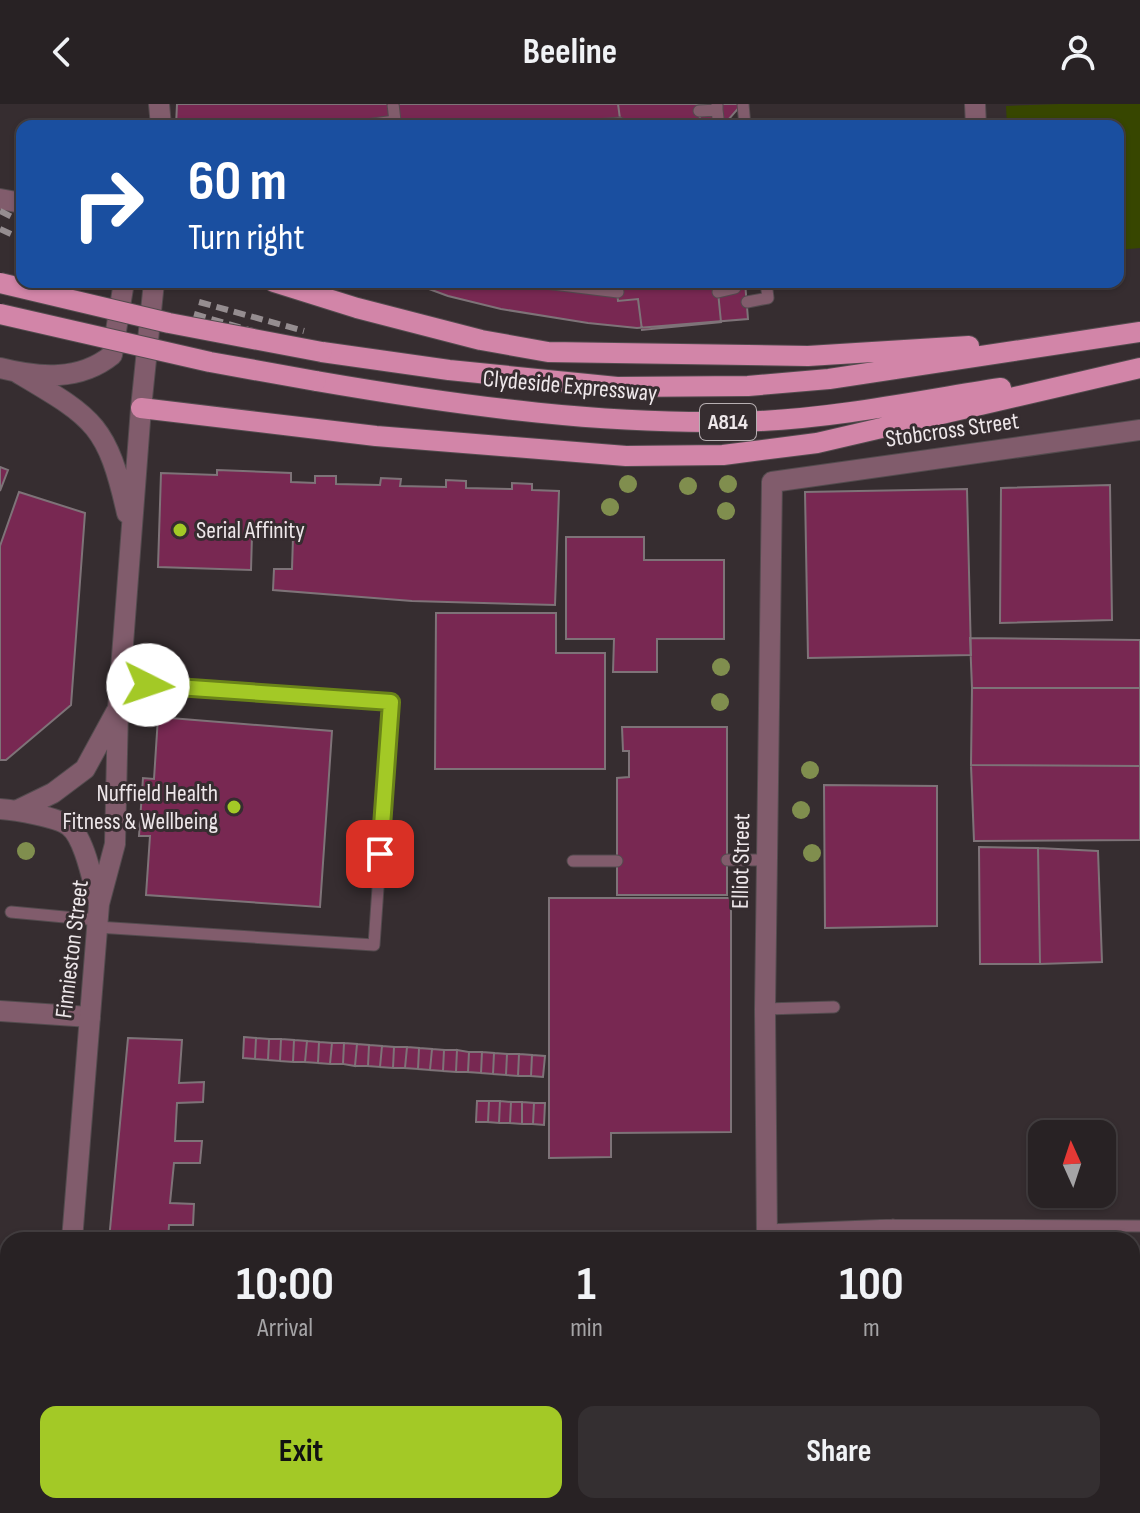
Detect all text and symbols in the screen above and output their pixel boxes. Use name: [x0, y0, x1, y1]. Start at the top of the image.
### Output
icon: back: [40, 30, 84, 74]
icon: person: [1056, 30, 1100, 74]
text: Beeline: [523, 31, 617, 74]
text: 60 m: [188, 149, 287, 216]
icon: right: [56, 152, 160, 256]
text: Turn right: [188, 217, 305, 260]
street label: Clydeside Expressway: [482, 364, 658, 408]
road number: A814: [700, 404, 756, 440]
street label: Stobcross Street: [883, 406, 1021, 454]
place label: Serial Affinity: [196, 516, 305, 545]
marker: Serial Affinity: [171, 521, 189, 539]
position arrow: [106, 643, 190, 727]
place label: Nuffield Health Fitness & Wellbeing: [62, 779, 218, 836]
marker: Nuffield Health Fitness & Wellbeing: [225, 798, 243, 816]
street label: Elliot Street: [726, 813, 756, 909]
pin: [346, 820, 414, 888]
icon: arrive: [358, 832, 402, 876]
street label: Finnieston Street: [49, 878, 95, 1020]
north arrow: [1028, 1120, 1116, 1208]
map controls: [1028, 1120, 1116, 1208]
text: 10:00: [236, 1256, 334, 1313]
text: 1: [577, 1256, 596, 1313]
text: 100: [839, 1256, 904, 1313]
text: Arrival: [257, 1313, 313, 1344]
text: min: [570, 1313, 603, 1344]
text: m: [863, 1313, 880, 1344]
button: Exit: [40, 1406, 562, 1498]
button: Share: [578, 1406, 1100, 1498]

